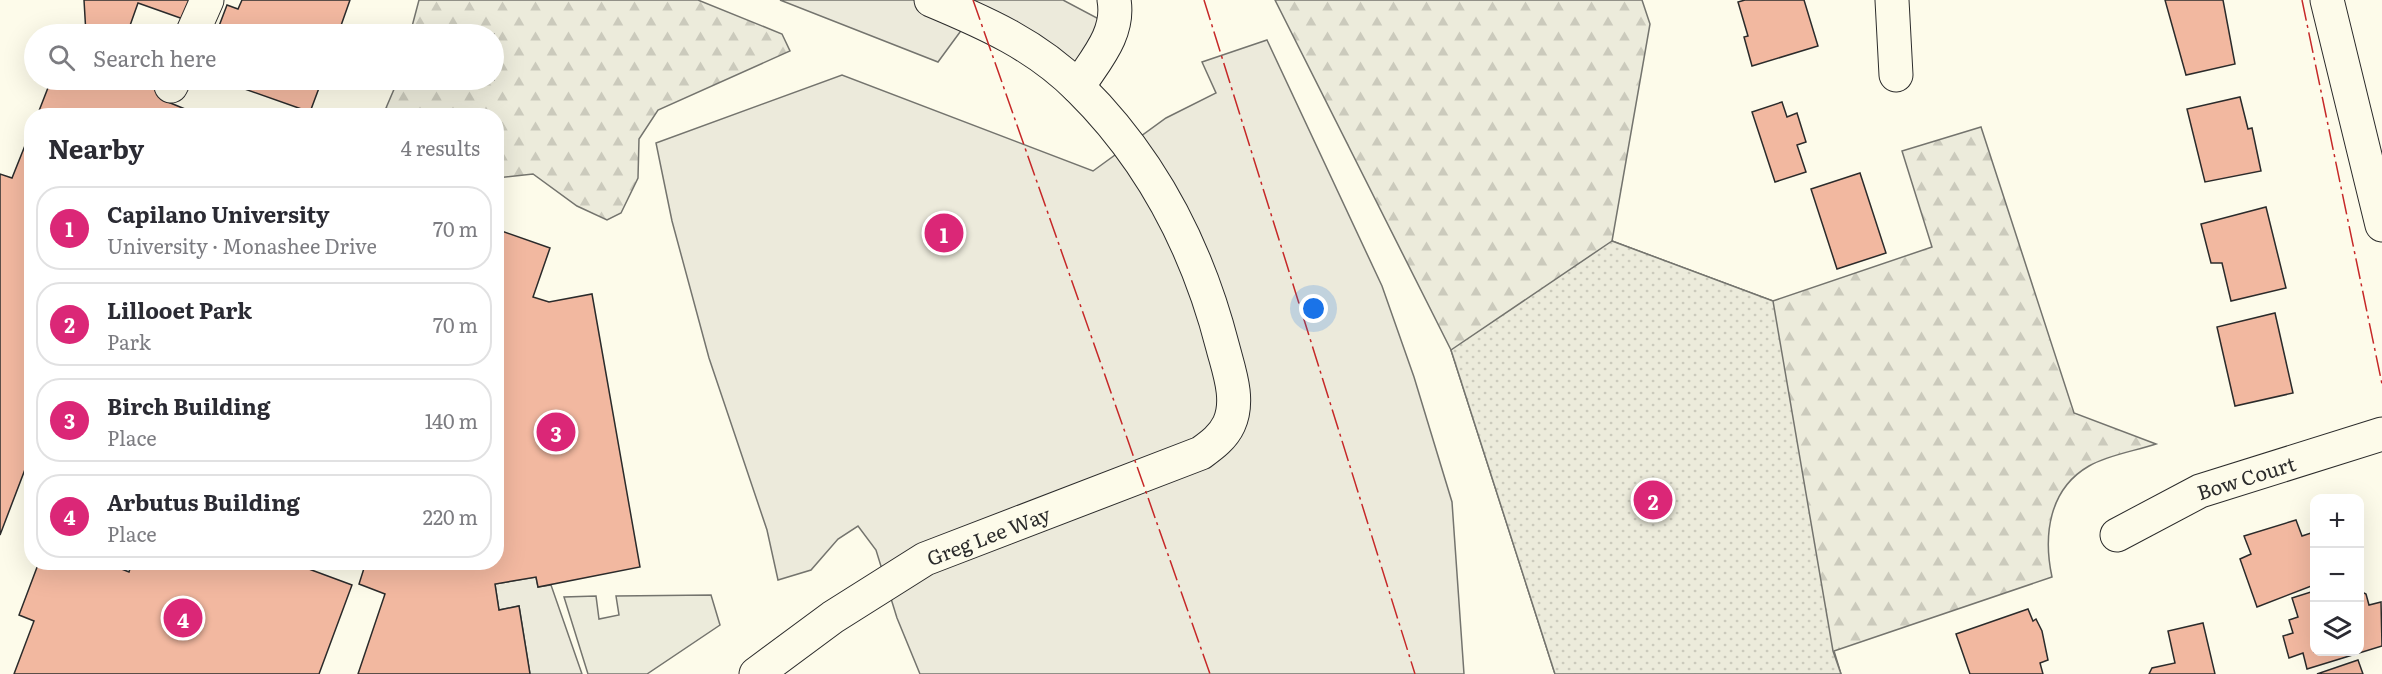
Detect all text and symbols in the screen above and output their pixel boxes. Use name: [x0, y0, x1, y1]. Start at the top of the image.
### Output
search box: [24, 24, 504, 90]
icon: search: [45, 41, 78, 74]
text: Search here: [93, 41, 216, 74]
text: Nearby: [48, 128, 144, 167]
text: 4 results: [401, 132, 480, 162]
text: Capilano University: [107, 197, 329, 230]
pin: 1: [924, 210, 964, 256]
text: 1: [65, 213, 74, 243]
text: 70 m: [433, 213, 478, 243]
text: University · Monashee Drive: [107, 230, 377, 260]
text: Lillooet Park: [107, 293, 252, 326]
your location: [1299, 294, 1328, 323]
text: 2: [64, 309, 75, 339]
text: 70 m: [433, 309, 478, 339]
text: Park: [107, 326, 151, 356]
text: Birch Building: [107, 389, 270, 422]
text: 3: [64, 405, 75, 435]
text: 140 m: [425, 405, 478, 435]
pin: 3: [536, 410, 576, 454]
text: Place: [107, 422, 157, 452]
street label: Bow Court: [2193, 447, 2299, 506]
pin: 2: [1634, 478, 1672, 522]
text: Arbutus Building: [107, 485, 300, 518]
map controls: [2310, 494, 2364, 656]
button: +: [2310, 494, 2364, 548]
street label: Greg Lee Way: [922, 497, 1055, 572]
text: 4: [63, 501, 76, 531]
text: 220 m: [423, 501, 478, 531]
text: Place: [107, 518, 157, 548]
button: −: [2310, 548, 2364, 602]
pin: 4: [164, 596, 202, 640]
button: layers: [2310, 602, 2364, 656]

